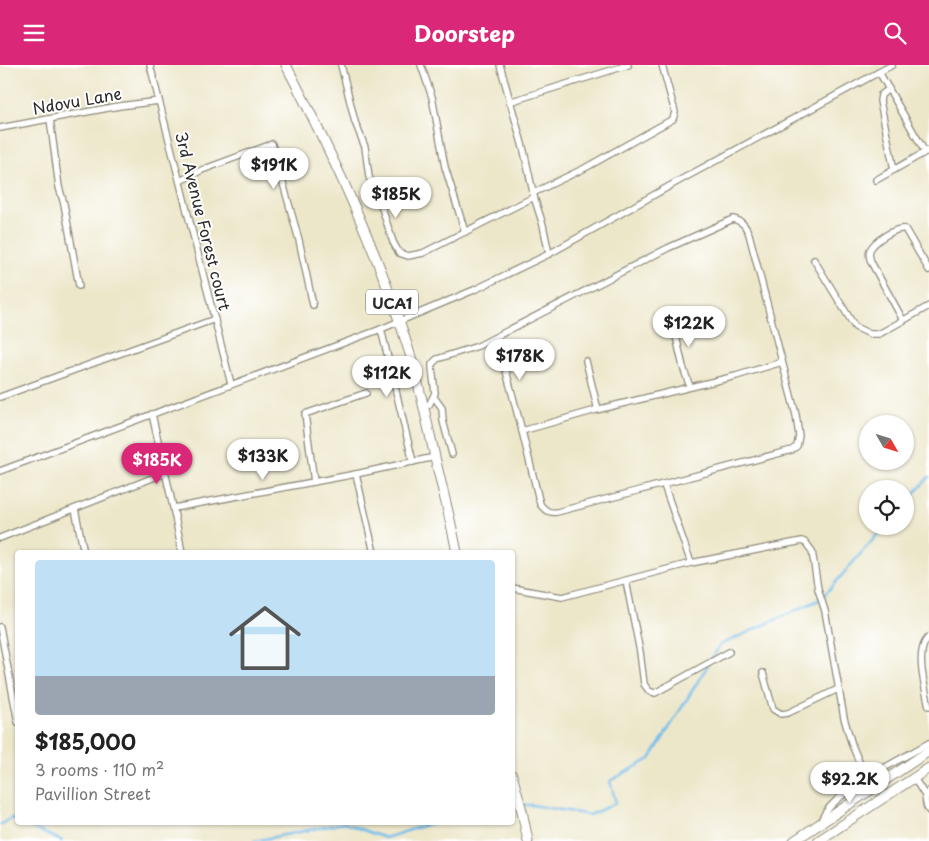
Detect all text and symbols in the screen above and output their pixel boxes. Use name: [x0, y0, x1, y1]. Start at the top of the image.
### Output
text: Doorstep: [414, 16, 515, 49]
icon: menu: [20, 19, 48, 47]
icon: search: [881, 19, 909, 47]
street label: Ndovu Lane: [31, 80, 123, 120]
street label: 3rd Avenue Forest court: [170, 129, 238, 313]
pin: $191K: [239, 147, 309, 190]
text: $191K: [251, 152, 297, 176]
pin: $185K: [361, 177, 431, 219]
text: $185K: [371, 181, 421, 205]
road number: UCA1: [366, 289, 418, 315]
pin: $122K: [654, 305, 724, 348]
text: $122K: [663, 310, 715, 334]
pin: $178K: [485, 339, 555, 381]
text: $178K: [496, 343, 544, 367]
pin: $112K: [352, 355, 422, 398]
text: $112K: [363, 360, 411, 384]
north arrow: [859, 415, 914, 470]
map controls: [859, 415, 914, 535]
pin: $133K: [228, 439, 298, 481]
pin: $185K: [122, 443, 192, 485]
text: $133K: [238, 443, 288, 467]
text: $185K: [132, 447, 182, 471]
button: locate: [859, 480, 914, 535]
icon: home: [220, 593, 310, 683]
text: $185,000: [35, 725, 136, 757]
text: 3 rooms · 110 m²: [35, 757, 164, 781]
pin: $92.2K: [809, 761, 891, 804]
text: $92.2K: [821, 766, 879, 790]
text: Pavillion Street: [35, 781, 151, 805]

